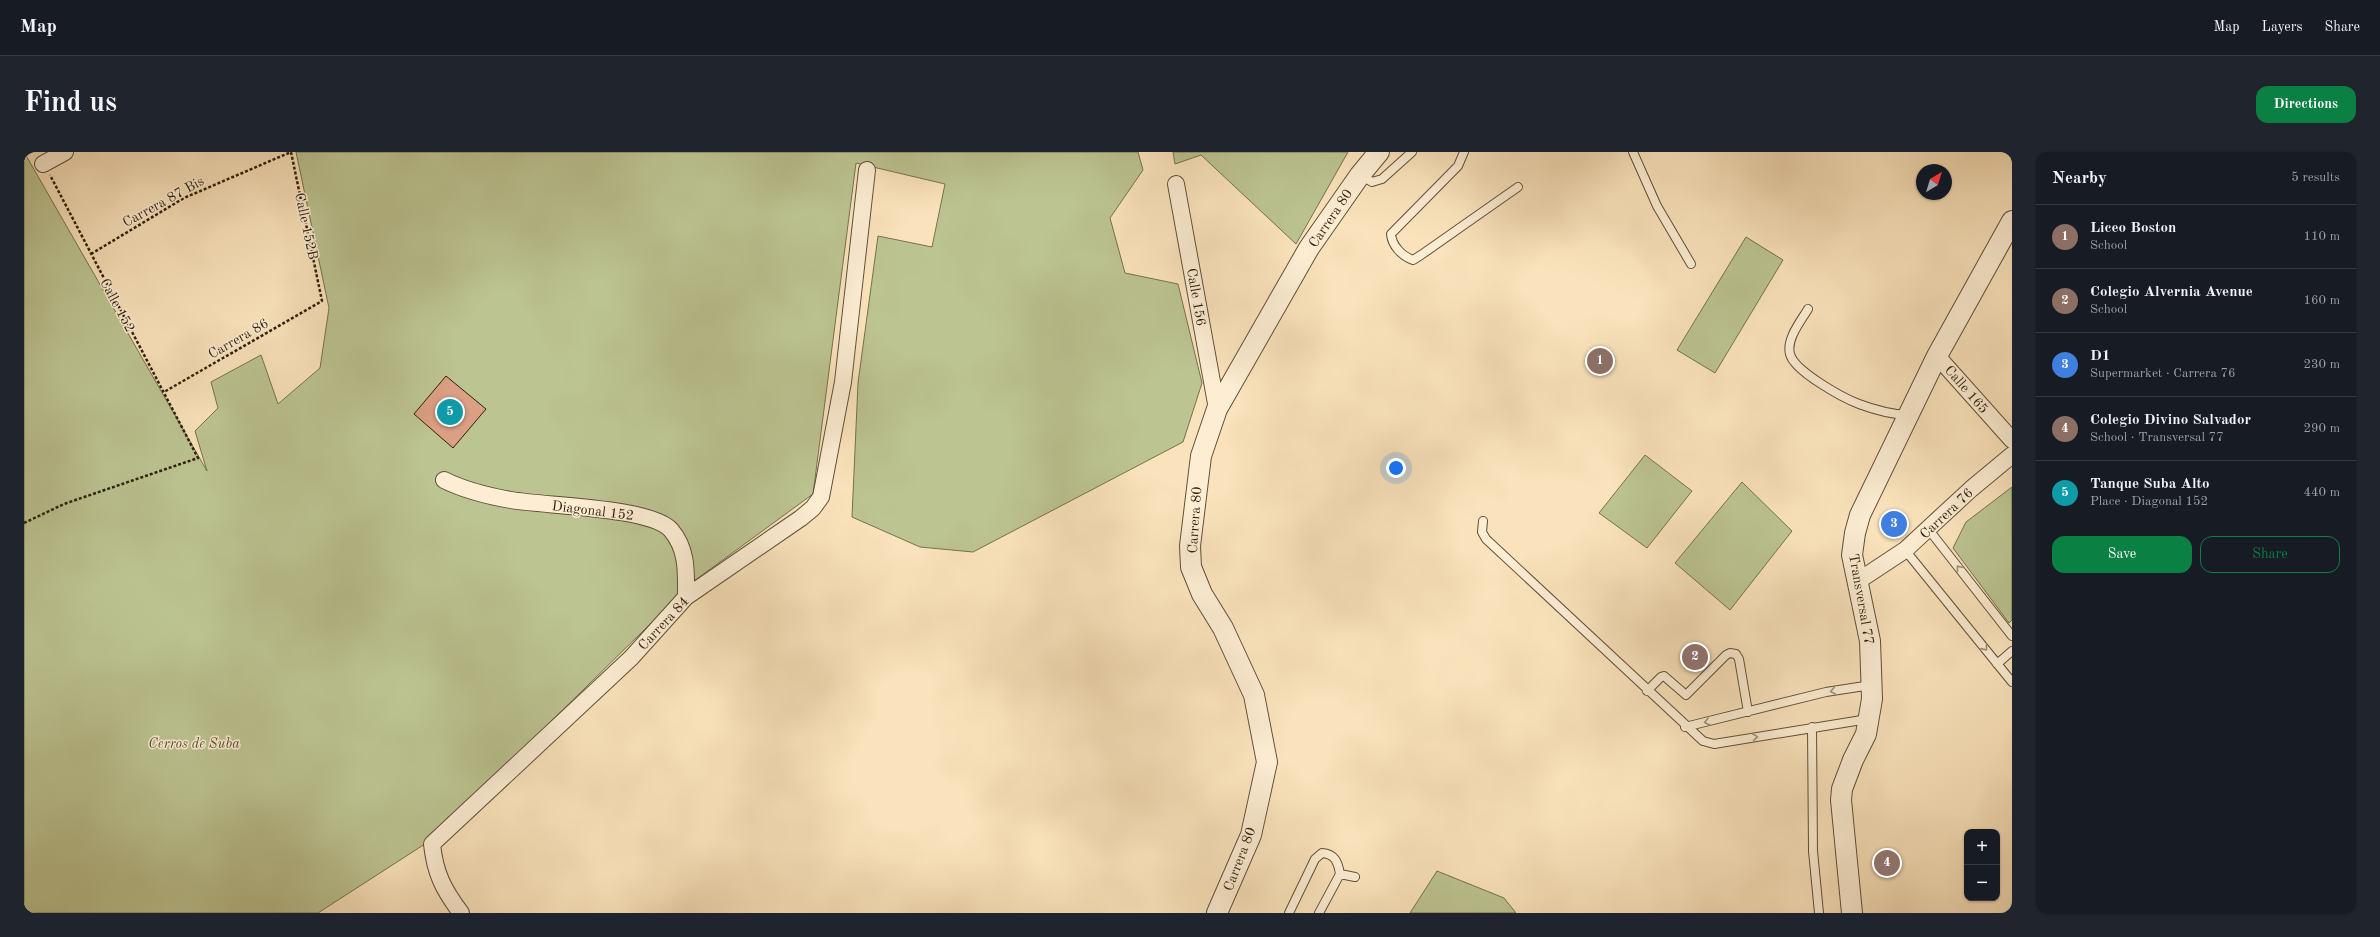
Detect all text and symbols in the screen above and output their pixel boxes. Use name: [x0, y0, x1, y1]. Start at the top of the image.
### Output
text: Map: [20, 18, 57, 37]
text: Map: [2214, 20, 2240, 34]
text: Layers: [2262, 20, 2303, 34]
text: Share: [2325, 20, 2360, 34]
button: Directions: [2256, 86, 2356, 123]
text: Find us: [24, 90, 117, 118]
north arrow: [1916, 164, 1952, 200]
text: Nearby: [2052, 170, 2107, 187]
text: 5 results: [2291, 171, 2340, 184]
street label: Carrera 87 Bis: [121, 174, 206, 230]
street label: Carrera 80: [1306, 187, 1355, 250]
street label: Calle 152B: [292, 191, 320, 261]
text: Liceo Boston: [2090, 221, 2176, 236]
text: 1: [2061, 230, 2069, 243]
text: 110 m: [2303, 230, 2340, 243]
text: School: [2090, 239, 2127, 252]
street label: Calle 156: [1184, 267, 1208, 327]
street label: Calle 152: [97, 276, 137, 335]
text: Colegio Alvernia Avenue: [2090, 285, 2253, 300]
text: 2: [2061, 294, 2069, 307]
text: 160 m: [2303, 294, 2340, 307]
text: School: [2090, 303, 2127, 316]
street label: Carrera 86: [206, 316, 271, 362]
pin: 1: [1587, 346, 1613, 376]
text: D1: [2090, 349, 2111, 364]
text: 3: [2061, 358, 2069, 371]
text: 230 m: [2303, 358, 2340, 371]
street label: Calle 165: [1942, 363, 1991, 416]
text: Supermarket · Carrera 76: [2090, 367, 2236, 380]
pin: 5: [437, 397, 463, 427]
text: Colegio Divino Salvador: [2090, 413, 2251, 428]
text: 4: [2061, 422, 2069, 435]
text: 290 m: [2303, 422, 2340, 435]
text: School · Transversal 77: [2090, 431, 2224, 444]
your location: [1386, 458, 1406, 478]
text: Tanque Suba Alto: [2090, 477, 2210, 492]
street label: Carrera 80: [1186, 486, 1204, 554]
street label: Carrera 76: [1917, 486, 1976, 542]
text: 5: [2061, 486, 2069, 499]
text: 440 m: [2303, 486, 2340, 499]
text: Place · Diagonal 152: [2090, 495, 2208, 508]
street label: Diagonal 152: [551, 499, 635, 523]
pin: 3: [1881, 509, 1907, 539]
button: Save: [2052, 536, 2192, 573]
button: Share: [2200, 536, 2340, 573]
street label: Transversal 77: [1846, 553, 1876, 646]
one-way arrow: [1956, 566, 1963, 573]
street label: Carrera 84: [636, 594, 692, 653]
pin: 2: [1682, 642, 1708, 672]
one-way arrow: [1980, 644, 1987, 651]
one-way arrow: [1830, 686, 1836, 695]
one-way arrow: [1704, 717, 1710, 725]
one-way arrow: [1752, 733, 1758, 742]
park label: Cerros de Suba: [148, 737, 240, 751]
street label: Carrera 80: [1221, 826, 1258, 893]
map controls: [1964, 829, 2000, 901]
button: +: [1964, 829, 2000, 865]
pin: 4: [1874, 848, 1900, 878]
button: −: [1964, 865, 2000, 901]

